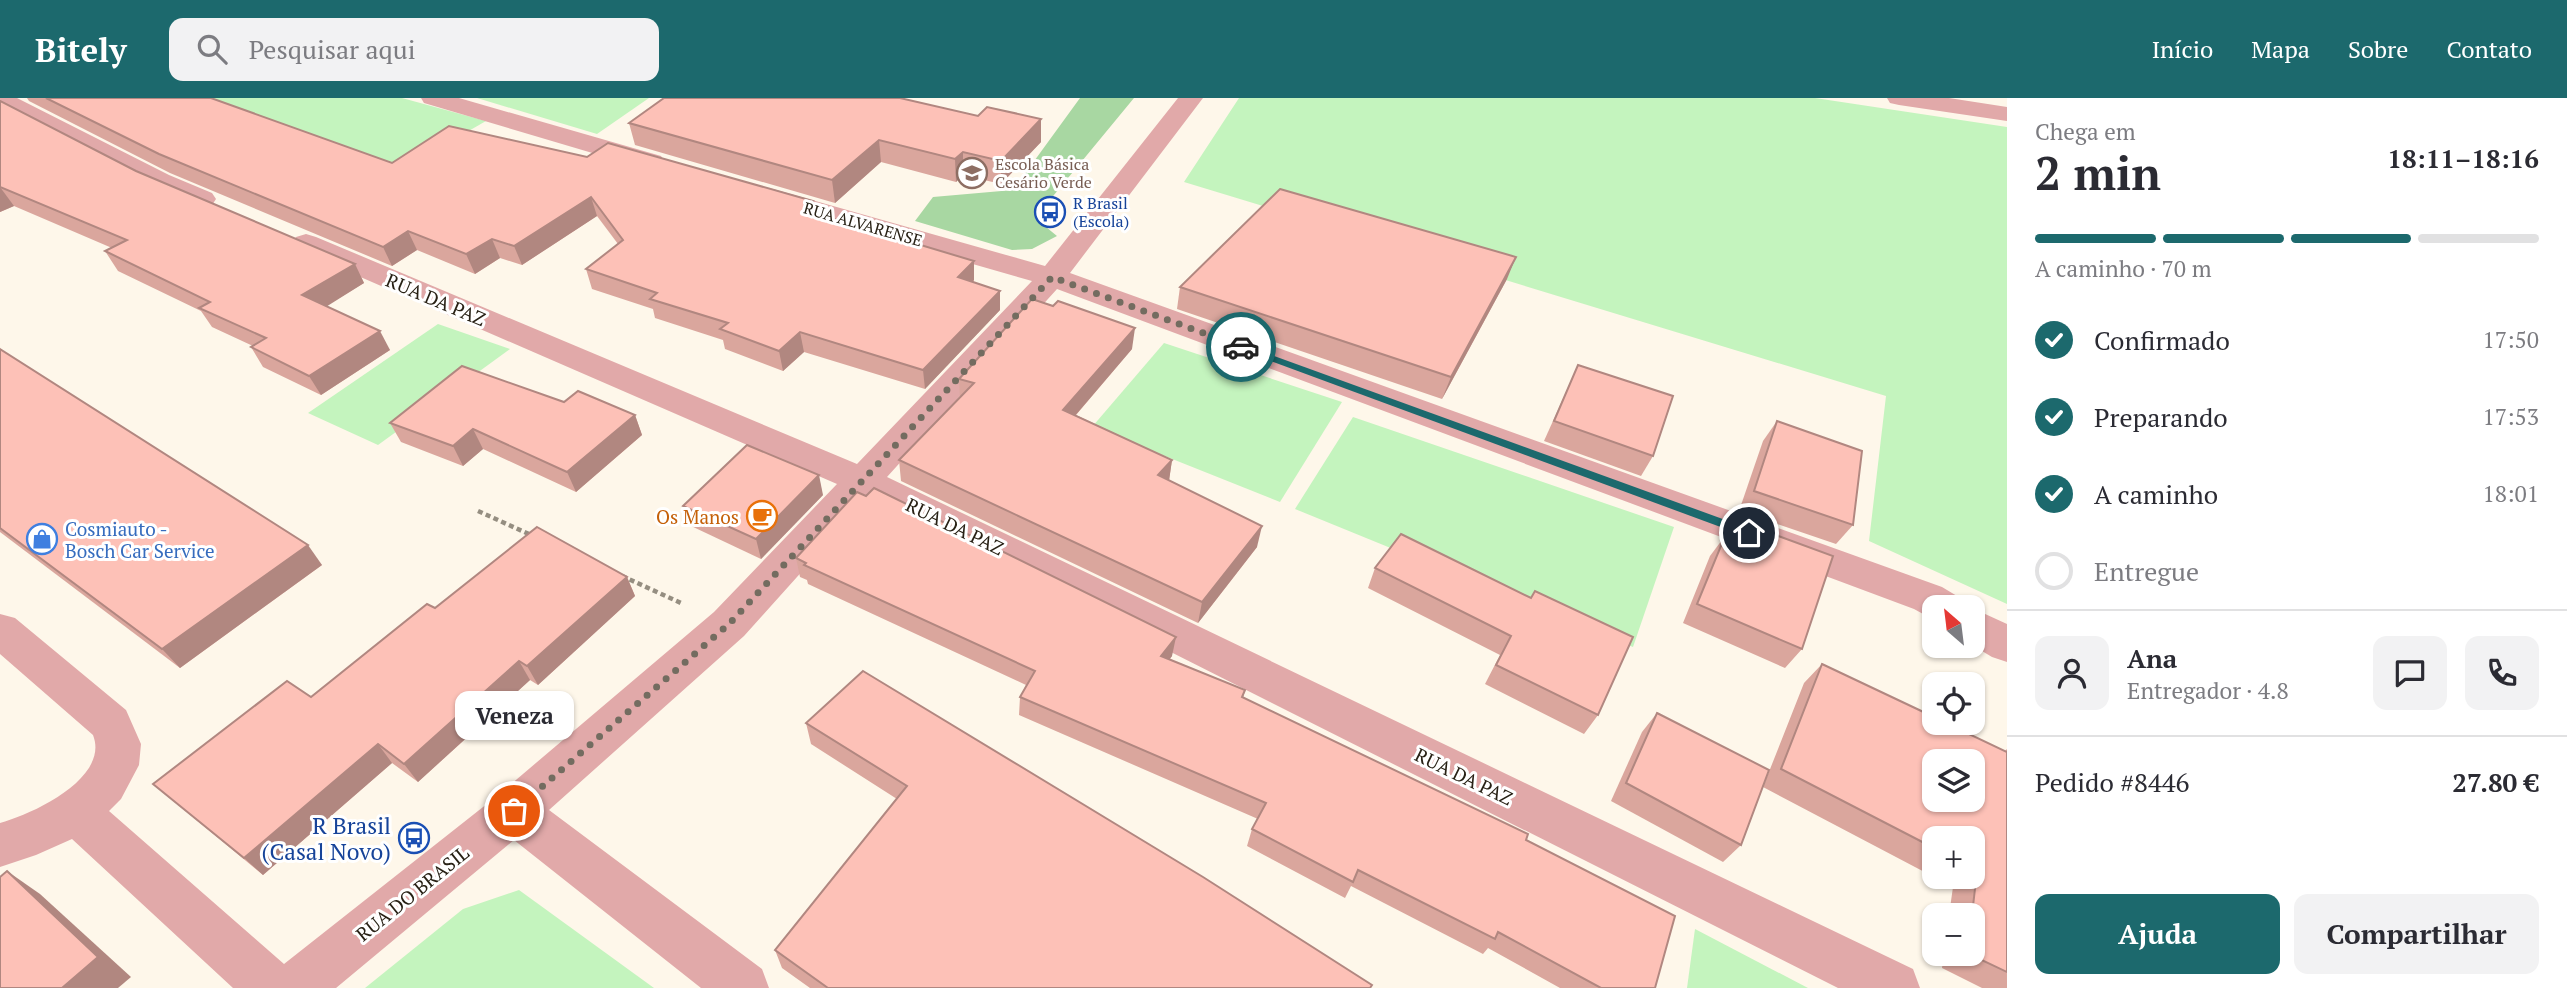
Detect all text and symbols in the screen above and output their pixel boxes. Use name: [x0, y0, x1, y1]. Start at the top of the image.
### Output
search box: [169, 18, 659, 81]
text: Bitely: [35, 28, 127, 71]
icon: search: [193, 30, 231, 68]
text: Pesquisar aqui: [249, 32, 416, 66]
text: Início: [2152, 33, 2213, 65]
text: Mapa: [2251, 33, 2310, 65]
text: Sobre: [2348, 33, 2408, 65]
text: Contato: [2446, 33, 2532, 65]
text: Chega em: [2035, 116, 2136, 147]
text: 18:11–18:16: [2387, 141, 2539, 175]
text: 2 min: [2035, 142, 2161, 203]
place label: Escola Básica Cesário Verde: [995, 153, 1092, 193]
school or university icon: Escola Básica Cesário Verde: [955, 156, 989, 190]
place label: R Brasil (Escola): [1073, 192, 1129, 232]
bus stop icon: R Brasil (Escola): [1033, 195, 1067, 229]
street label: RUA ALVARENSE: [801, 197, 925, 251]
text: A caminho · 70 m: [2035, 253, 2212, 284]
street label: RUA DA PAZ: [382, 267, 490, 331]
courier: [1206, 312, 1276, 382]
icon: check: [2035, 321, 2073, 359]
text: Confirmado: [2094, 323, 2230, 357]
text: 17:50: [2482, 324, 2539, 355]
icon: car: [1222, 328, 1260, 366]
icon: check: [2035, 398, 2073, 436]
text: Preparando: [2094, 400, 2228, 434]
text: 17:53: [2482, 401, 2539, 432]
icon: check: [2035, 475, 2073, 513]
text: A caminho: [2094, 477, 2218, 511]
text: 18:01: [2482, 478, 2539, 509]
street label: RUA DA PAZ: [902, 492, 1008, 560]
cafe icon: Os Manos: [745, 499, 779, 533]
pin: [1719, 503, 1779, 563]
place label: Os Manos: [656, 504, 739, 529]
icon: home: [1730, 514, 1768, 552]
place label: Cosmiauto - Bosch Car Service: [65, 516, 215, 563]
shop icon: Cosmiauto - Bosch Car Service: [25, 522, 59, 556]
text: Entregue: [2094, 554, 2199, 588]
north arrow: [1922, 595, 1984, 658]
map controls: [1922, 595, 1985, 966]
button: person: [2035, 636, 2109, 710]
button: chat: [2373, 636, 2447, 710]
button: phone: [2465, 636, 2539, 710]
text: Ana: [2127, 641, 2177, 675]
button: locate: [1922, 672, 1985, 735]
text: Entregador · 4.8: [2127, 675, 2289, 706]
callout: Veneza: [454, 692, 574, 741]
text: Veneza: [475, 700, 554, 731]
street label: RUA DA PAZ: [1411, 742, 1517, 810]
button: layers: [1922, 749, 1985, 812]
text: Pedido #8446: [2035, 765, 2189, 799]
text: 27.80 €: [2452, 765, 2539, 799]
pin: [484, 781, 544, 841]
icon: bag: [495, 792, 533, 830]
place label: R Brasil (Casal Novo): [262, 810, 391, 867]
bus stop icon: R Brasil (Casal Novo): [397, 821, 431, 855]
button: +: [1922, 826, 1985, 889]
street label: RUA DO BRASIL: [350, 839, 474, 946]
button: Ajuda: [2035, 894, 2280, 974]
button: Compartilhar: [2294, 894, 2539, 974]
button: −: [1922, 903, 1985, 966]

